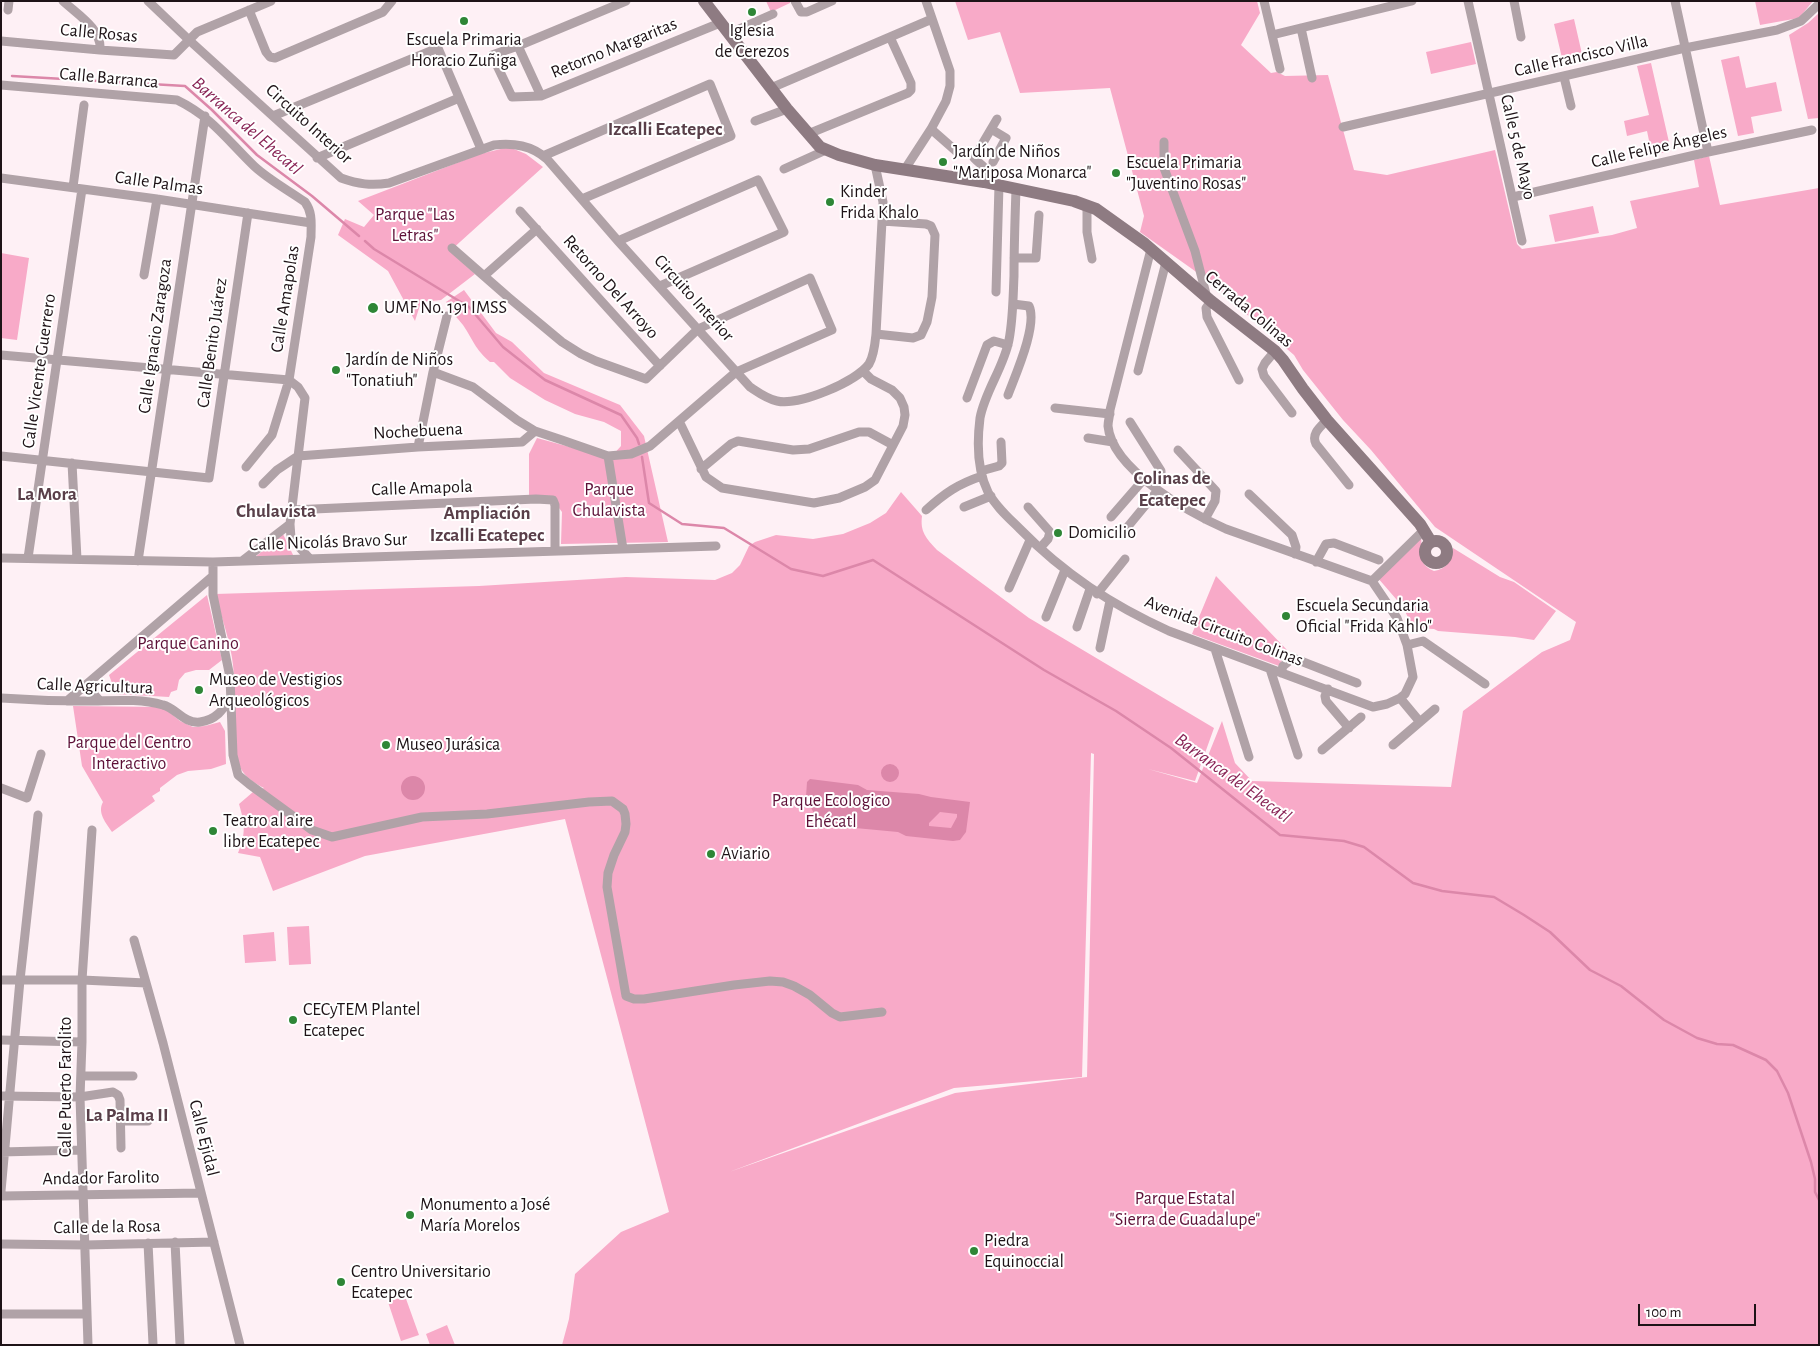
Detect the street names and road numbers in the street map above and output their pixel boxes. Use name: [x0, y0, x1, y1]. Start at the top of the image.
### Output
street label: Retorno Margaritas: [548, 13, 680, 83]
street label: Calle Rosas: [59, 19, 139, 47]
street label: Calle Francisco Villa: [1512, 30, 1650, 82]
street label: Calle Barranca: [58, 63, 160, 93]
street label: Circuito Interior: [261, 79, 357, 169]
street label: Calle 5 de Mayo: [1495, 92, 1541, 202]
street label: Calle Felipe Ángeles: [1589, 121, 1729, 173]
street label: Calle Palmas: [113, 166, 205, 200]
street label: Retorno Del Arroyo: [559, 230, 663, 344]
street label: Calle Amapolas: [266, 244, 304, 354]
street label: Circuito Interior: [649, 250, 739, 346]
street label: Calle Ignacio Zaragoza: [133, 257, 177, 415]
street label: Cerrada Colinas: [1200, 266, 1298, 352]
street label: Calle Benito Juárez: [192, 277, 232, 409]
street label: Calle Vicente Guerrero: [17, 292, 61, 450]
street label: Nochebuena: [373, 418, 463, 444]
street label: Calle Amapola: [371, 475, 473, 501]
street label: Calle Nicolás Bravo Sur: [249, 528, 407, 556]
street label: Avenida Circuito Colinas: [1142, 591, 1306, 671]
street label: Calle Agricultura: [36, 673, 154, 699]
street label: Calle Puerto Farolito: [55, 1017, 77, 1157]
street label: Calle Ejidal: [184, 1098, 224, 1178]
street label: Andador Farolito: [42, 1166, 160, 1190]
street label: Calle de la Rosa: [53, 1215, 161, 1239]

